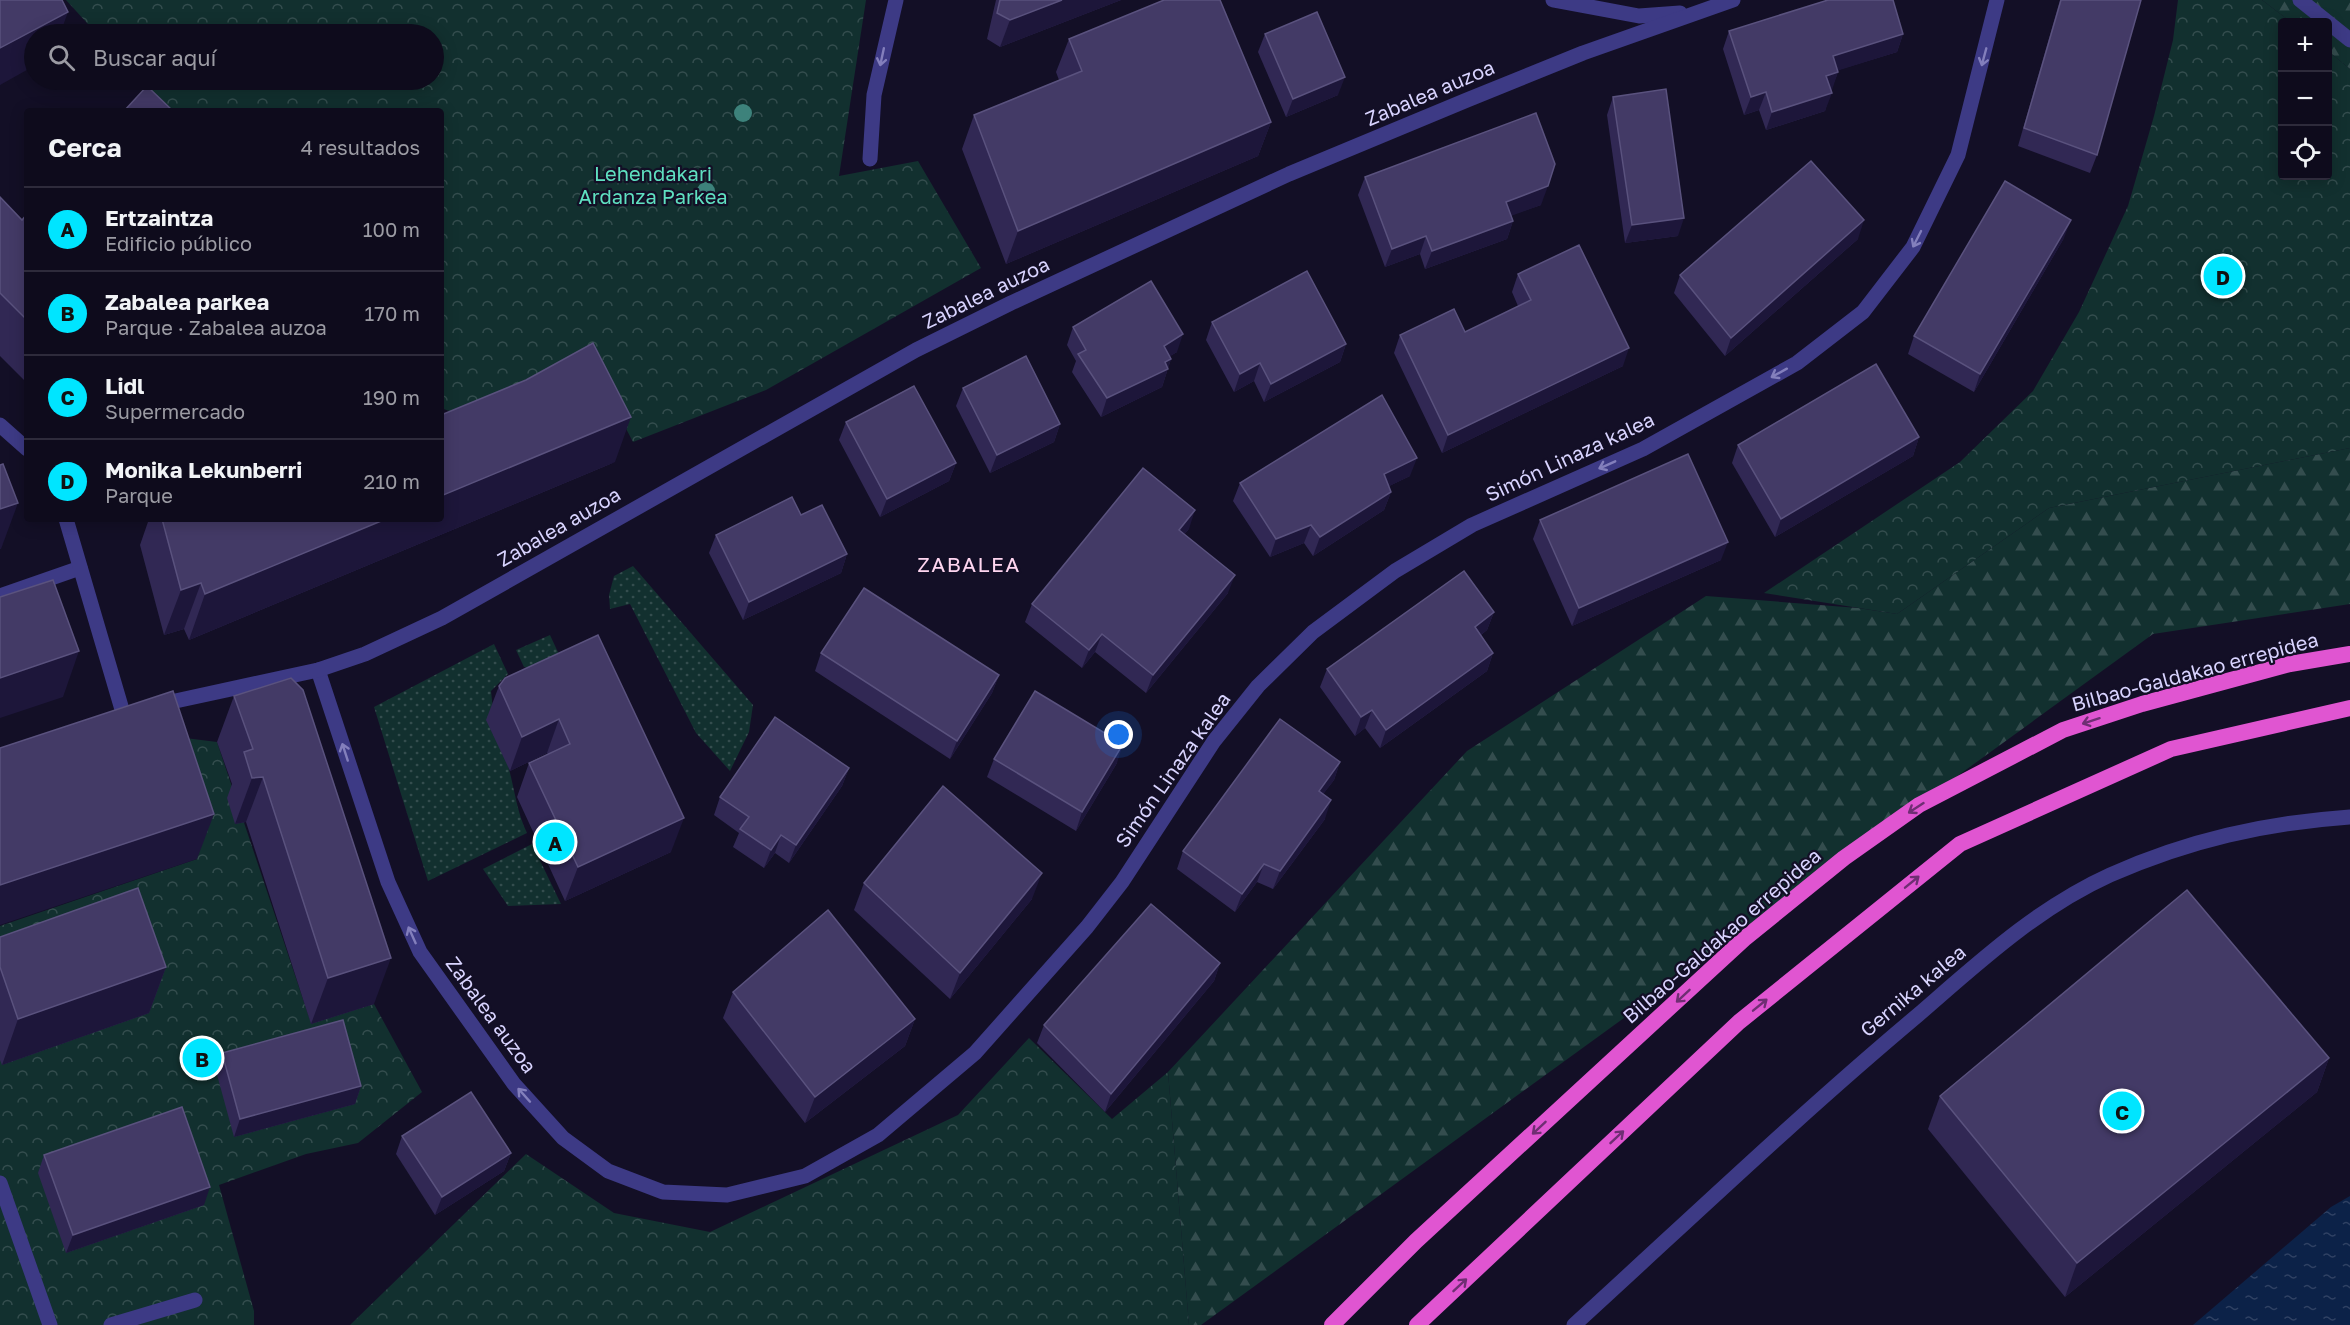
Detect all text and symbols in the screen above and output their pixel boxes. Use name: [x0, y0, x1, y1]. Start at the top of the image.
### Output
map controls: [2278, 18, 2332, 180]
button: +: [2278, 18, 2332, 72]
search box: [24, 24, 444, 90]
icon: search: [45, 41, 78, 74]
text: Buscar aquí: [93, 44, 216, 71]
one-way arrow: [876, 47, 887, 66]
one-way arrow: [1977, 47, 1989, 66]
street label: Zabalea auzoa: [1361, 54, 1498, 130]
button: −: [2278, 72, 2332, 126]
button: locate: [2278, 126, 2332, 180]
text: Cerca: [48, 132, 122, 163]
text: 4 resultados: [301, 135, 420, 159]
park label: Lehendakari Ardanza Parkea: [578, 161, 728, 208]
text: Ertzaintza: [105, 204, 213, 231]
text: A: [60, 217, 75, 241]
text: 100 m: [363, 217, 420, 241]
one-way arrow: [1911, 230, 1923, 247]
text: Edificio público: [105, 231, 252, 255]
street label: Zabalea auzoa: [918, 251, 1053, 333]
pin: D: [2204, 254, 2242, 298]
text: Zabalea parkea: [105, 288, 269, 315]
text: B: [60, 301, 75, 325]
text: 170 m: [365, 301, 420, 325]
text: Parque · Zabalea auzoa: [105, 315, 327, 339]
one-way arrow: [1771, 367, 1788, 379]
text: Lidl: [105, 372, 144, 399]
text: C: [60, 385, 75, 409]
text: 190 m: [363, 385, 420, 409]
text: Supermercado: [105, 399, 245, 423]
street label: Simón Linaza kalea: [1481, 406, 1658, 506]
text: Monika Lekunberri: [105, 456, 302, 483]
one-way arrow: [1599, 460, 1617, 471]
text: D: [60, 469, 75, 493]
text: 210 m: [364, 469, 420, 493]
street label: Zabalea auzoa: [493, 481, 624, 571]
text: Parque: [105, 483, 173, 507]
district label: ZABALEA: [917, 551, 1021, 577]
street label: Bilbao-Galdakao errepidea: [2069, 627, 2321, 716]
street label: Simón Linaza kalea: [1110, 687, 1235, 851]
one-way arrow: [2082, 717, 2100, 728]
your location: [1104, 720, 1133, 749]
one-way arrow: [339, 743, 350, 762]
one-way arrow: [1908, 802, 1925, 814]
pin: A: [536, 820, 574, 864]
street label: Bilbao-Galdakao errepidea: [1617, 843, 1825, 1028]
one-way arrow: [1904, 876, 1920, 889]
one-way arrow: [406, 927, 417, 945]
street label: Gernika kalea: [1855, 939, 1970, 1041]
street label: Zabalea auzoa: [442, 952, 542, 1077]
one-way arrow: [1676, 988, 1691, 1002]
one-way arrow: [1752, 998, 1768, 1011]
pin: B: [182, 1036, 222, 1080]
one-way arrow: [517, 1087, 531, 1102]
pin: C: [2102, 1088, 2142, 1134]
one-way arrow: [1532, 1120, 1547, 1135]
one-way arrow: [1609, 1130, 1624, 1144]
one-way arrow: [1452, 1278, 1467, 1292]

